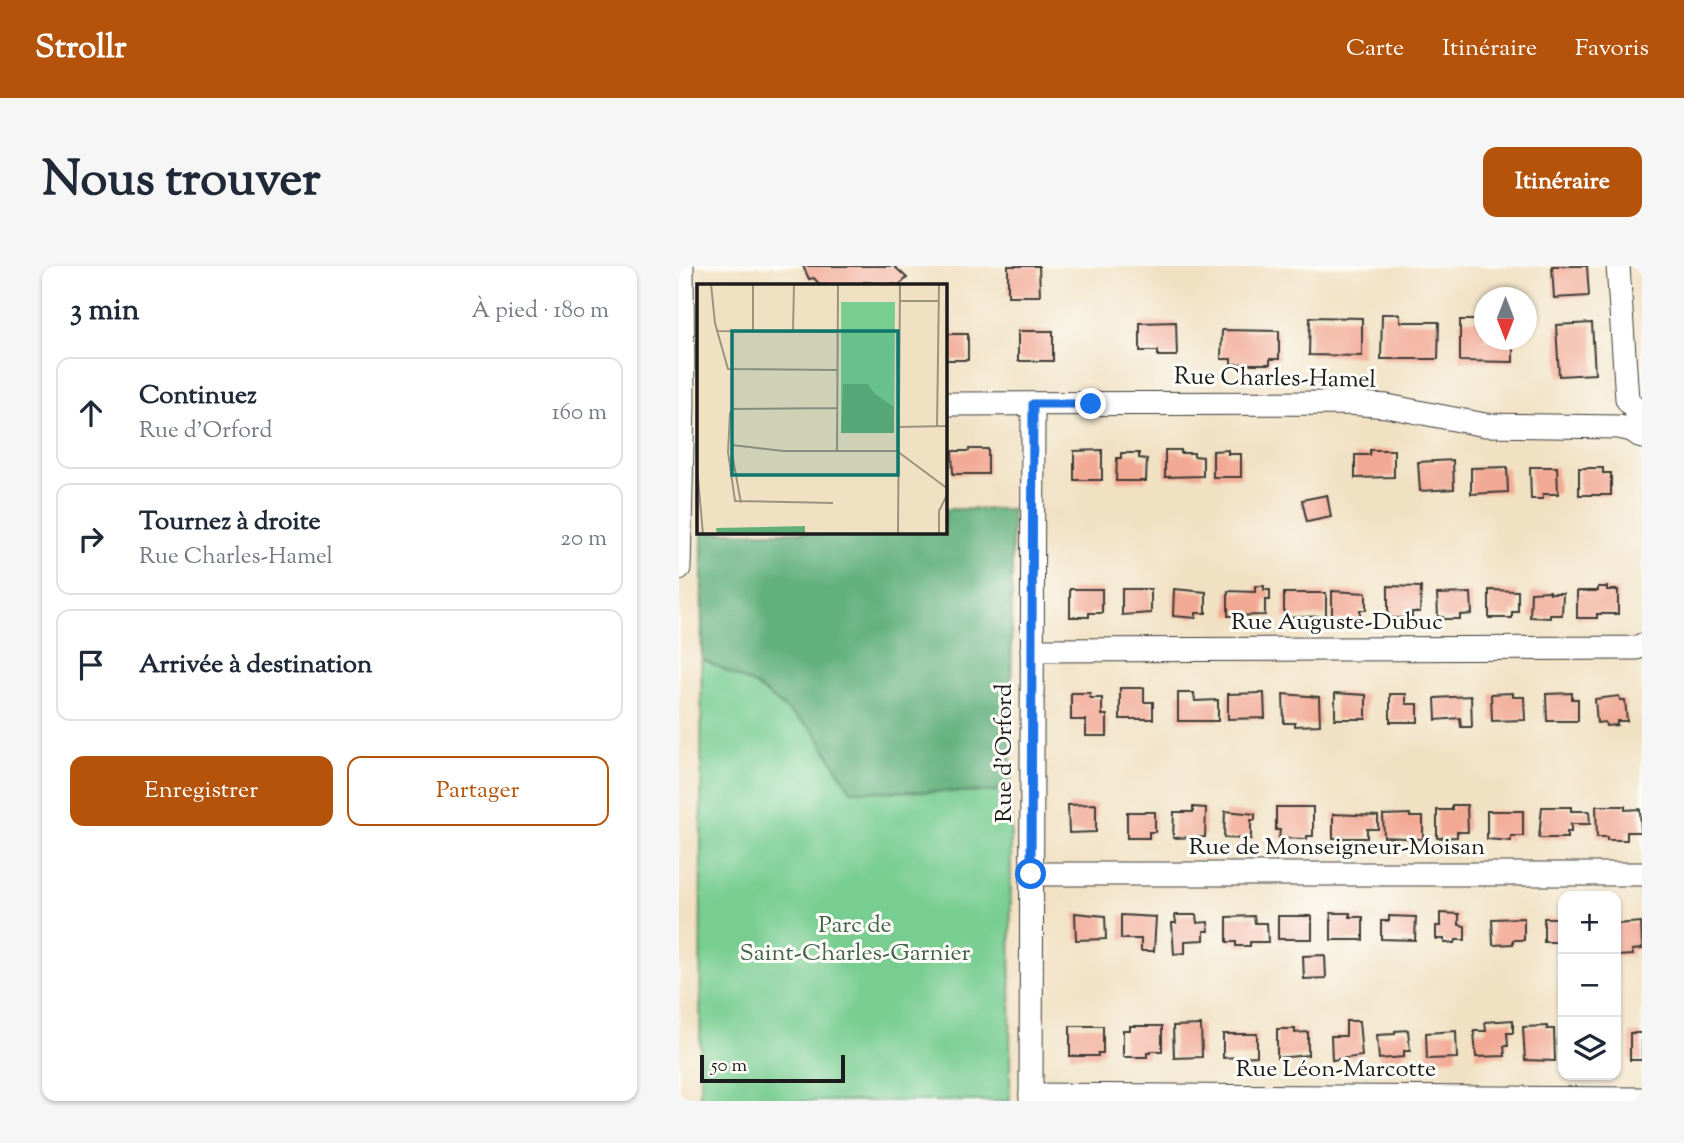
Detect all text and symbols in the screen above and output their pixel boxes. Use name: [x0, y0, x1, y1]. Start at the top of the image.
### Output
text: Strollr: [35, 25, 127, 73]
text: Carte: [1346, 32, 1404, 66]
text: Itinéraire: [1442, 32, 1537, 66]
text: Favoris: [1575, 32, 1649, 66]
text: Nous trouver: [42, 147, 321, 217]
button: Itinéraire: [1483, 147, 1642, 217]
inset map: [697, 284, 947, 534]
north arrow: [1474, 287, 1537, 350]
text: 3 min: [70, 290, 140, 333]
text: À pied · 180 m: [472, 295, 609, 328]
street label: Rue Charles-Hamel: [1174, 360, 1377, 398]
text: Continuez: [139, 378, 257, 415]
route end: [1075, 388, 1106, 419]
icon: ahead: [72, 394, 110, 432]
text: 160 m: [552, 397, 607, 430]
text: Rue d'Orford: [139, 415, 272, 448]
text: Tournez à droite: [139, 504, 321, 541]
icon: right: [72, 520, 110, 558]
text: 20 m: [560, 523, 607, 556]
text: Rue Charles-Hamel: [139, 541, 333, 574]
street label: Rue Auguste-Dubuc: [1231, 606, 1443, 640]
icon: arrive: [72, 646, 110, 684]
text: Arrivée à destination: [139, 647, 372, 684]
street label: Rue d'Orford: [988, 683, 1022, 823]
button: Enregistrer: [70, 756, 333, 826]
button: Partager: [347, 756, 609, 826]
street label: Rue de Monseigneur-Moisan: [1189, 831, 1485, 865]
route start: [1015, 858, 1046, 889]
map controls: [1558, 891, 1621, 1080]
button: +: [1558, 891, 1621, 954]
park label: Parc de Saint-Charles-Garnier: [739, 909, 971, 971]
button: −: [1558, 954, 1621, 1017]
button: layers: [1558, 1017, 1621, 1080]
scale bar: [700, 1052, 845, 1084]
text: 50 m: [711, 1053, 747, 1080]
street label: Rue Léon-Marcotte: [1236, 1053, 1436, 1087]

